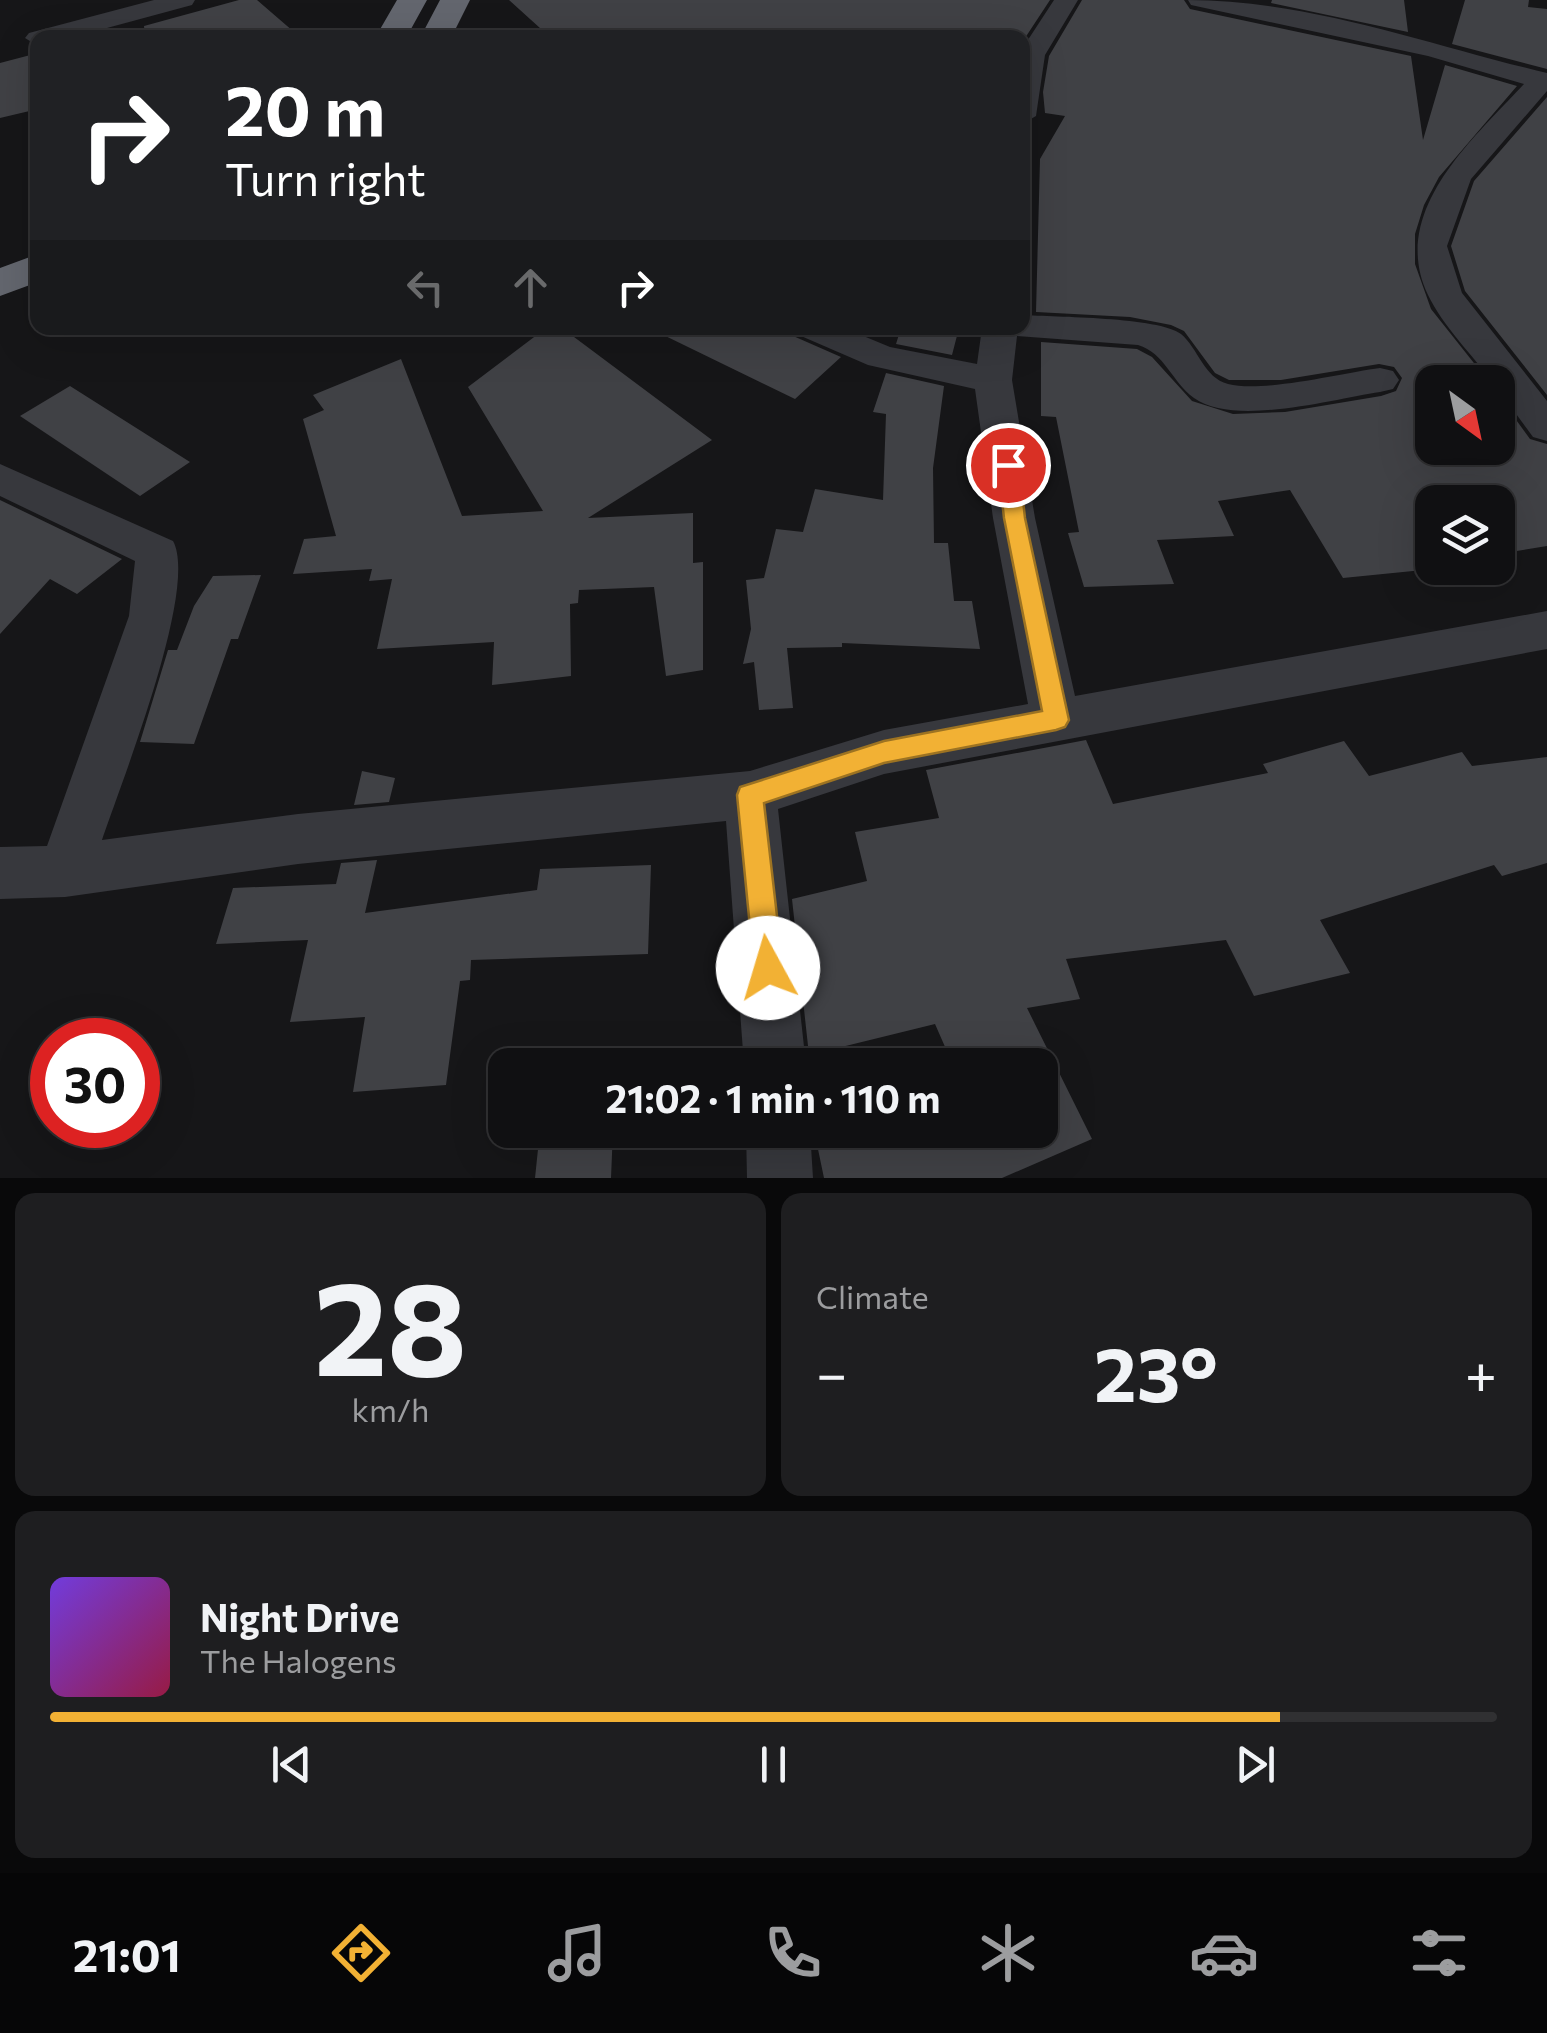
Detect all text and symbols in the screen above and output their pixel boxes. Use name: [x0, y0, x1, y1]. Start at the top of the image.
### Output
text: 20 m: [225, 65, 385, 150]
icon: right: [60, 70, 190, 200]
text: Turn right: [225, 150, 426, 205]
icon: left: [398, 260, 453, 315]
icon: ahead: [503, 260, 558, 315]
icon: right: [608, 260, 663, 315]
north arrow: [1415, 365, 1515, 465]
map controls: [1415, 365, 1515, 585]
pin: [966, 423, 1051, 508]
icon: arrive: [981, 438, 1036, 493]
button: layers: [1415, 485, 1515, 585]
position arrow: [716, 916, 820, 1020]
speed limit sign: 30: [30, 1018, 160, 1148]
text: 21:02 · 1 min · 110 m: [606, 1074, 940, 1121]
text: 28: [314, 1244, 467, 1403]
text: Climate: [816, 1276, 929, 1316]
text: 23°: [1094, 1326, 1218, 1417]
text: −: [816, 1338, 847, 1405]
text: +: [1465, 1338, 1497, 1405]
text: km/h: [352, 1389, 429, 1429]
text: Night Drive: [200, 1593, 399, 1640]
text: The Halogens: [200, 1640, 397, 1680]
icon: previous: [264, 1737, 319, 1792]
icon: pause: [746, 1737, 801, 1792]
icon: next: [1228, 1737, 1283, 1792]
icon: directions: [326, 1918, 396, 1988]
icon: music: [542, 1918, 612, 1988]
icon: phone: [758, 1918, 828, 1988]
icon: climate: [973, 1918, 1043, 1988]
icon: car: [1189, 1918, 1259, 1988]
icon: filters: [1404, 1918, 1474, 1988]
text: 21:01: [73, 1926, 181, 1981]

